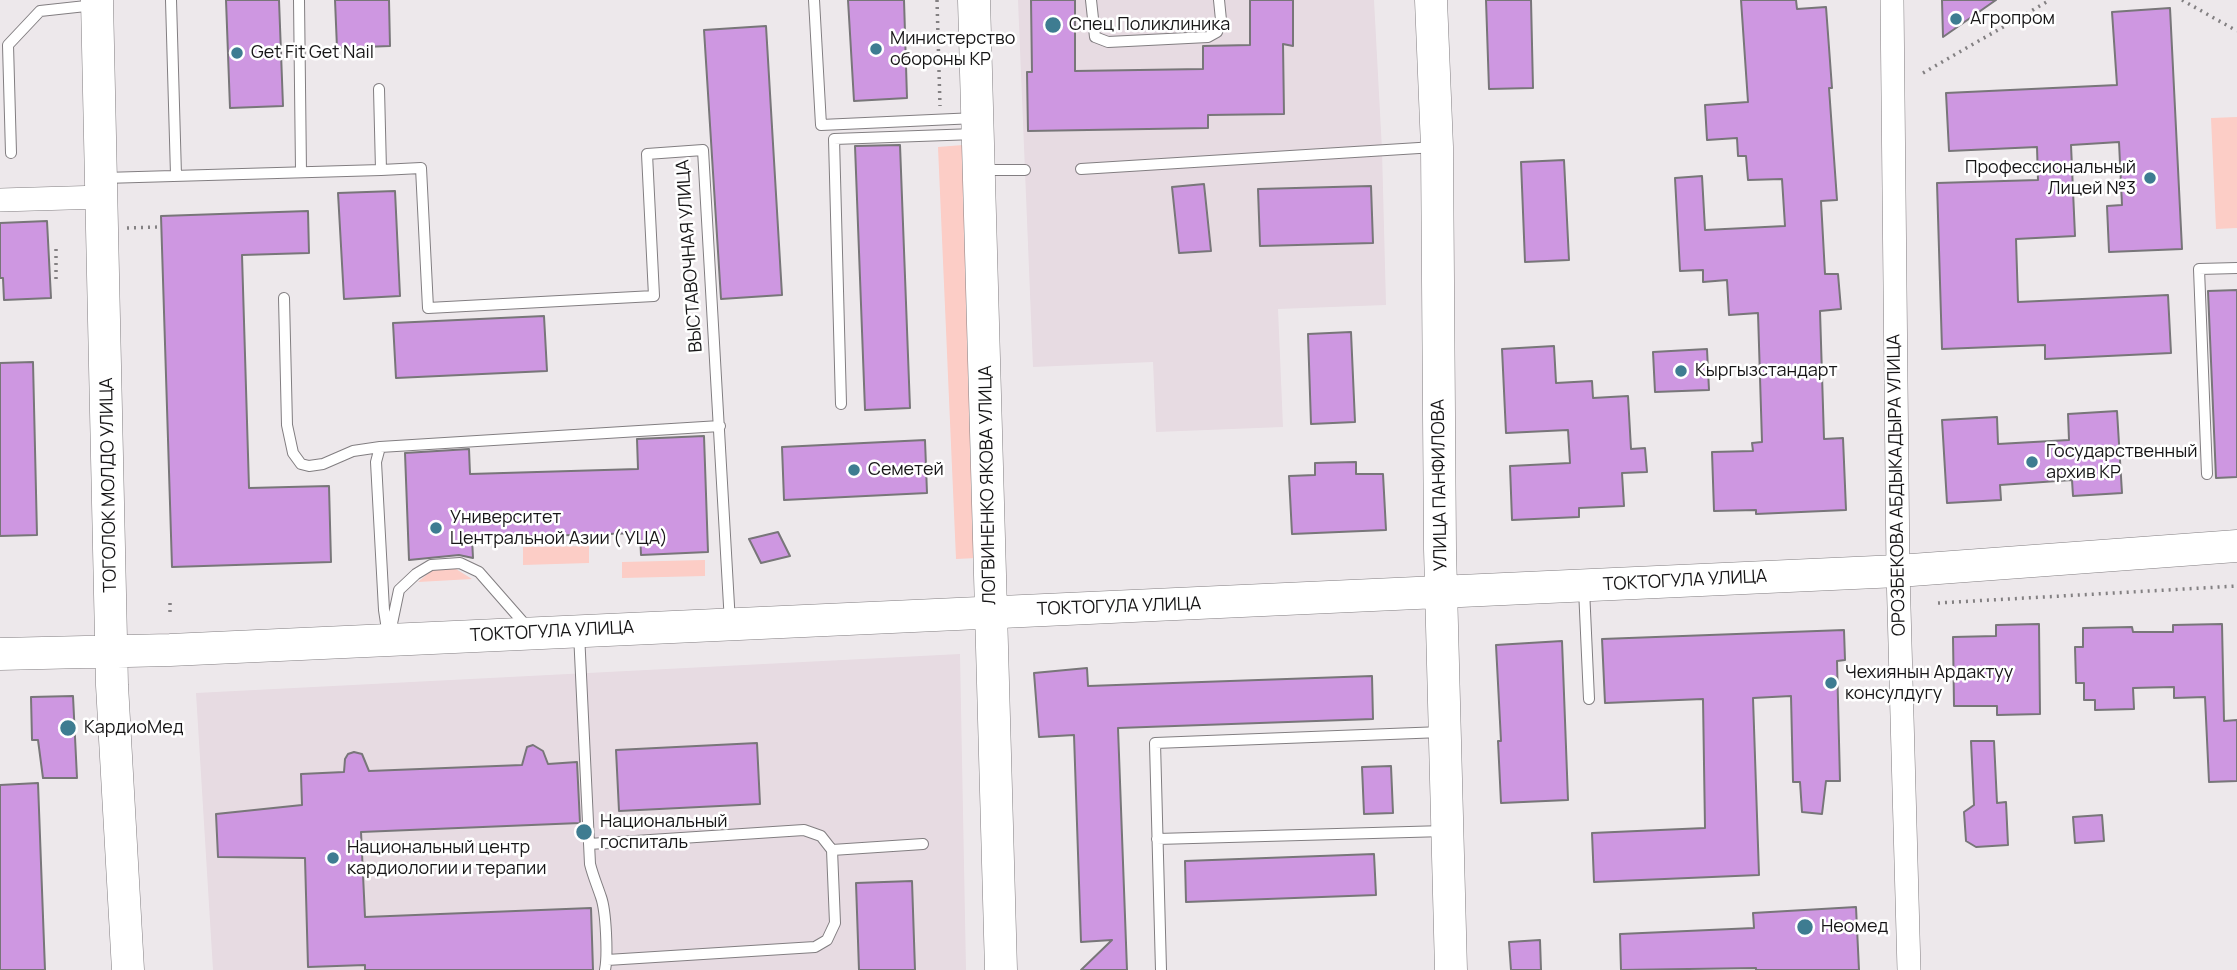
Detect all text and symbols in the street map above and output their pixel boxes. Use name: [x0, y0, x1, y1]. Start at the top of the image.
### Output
place label: Агропром: [1970, 8, 2055, 30]
marker: Агропром: [1948, 11, 1964, 27]
place label: Спец Поликлиника: [1069, 14, 1230, 36]
marker: Спец Поликлиника: [1043, 15, 1063, 35]
place label: Министерство обороны КР: [890, 28, 1015, 70]
marker: Министерство обороны КР: [868, 41, 884, 57]
place label: Get Fit Get Nail: [251, 42, 374, 64]
marker: Get Fit Get Nail: [229, 45, 245, 61]
place label: Профессиональный Лицей №3: [1965, 157, 2136, 200]
street label: ВЫСТАВОЧНАЯ УЛИЦА: [672, 159, 708, 353]
marker: Профессиональный Лицей №3: [2142, 170, 2158, 186]
street label: ОРОЗБЕКОВА АБДЫКАДЫРА УЛИЦА: [1884, 334, 1910, 636]
place label: Кыргызстандарт: [1695, 360, 1838, 382]
marker: Кыргызстандарт: [1673, 363, 1689, 379]
street label: ЛОГВИНЕНКО ЯКОВА УЛИЦА: [975, 365, 1001, 605]
street label: ТОГОЛОК МОЛДО УЛИЦА: [96, 377, 122, 593]
street label: УЛИЦА ПАНФИЛОВА: [1428, 399, 1452, 571]
place label: Государственный архив КР: [2046, 441, 2197, 484]
marker: Государственный архив КР: [2024, 454, 2040, 470]
place label: Семетей: [868, 459, 944, 481]
marker: Семетей: [846, 462, 862, 478]
place label: Университет Центральной Азии ( УЦА): [450, 507, 668, 550]
marker: Университет Центральной Азии ( УЦА): [428, 520, 444, 536]
street label: ТОКТОГУЛА УЛИЦА: [1602, 566, 1768, 596]
street label: ТОКТОГУЛА УЛИЦА: [1036, 593, 1202, 621]
street label: ТОКТОГУЛА УЛИЦА: [469, 617, 635, 647]
place label: Чехиянын Ардактуу консулдугу: [1845, 662, 2013, 704]
marker: Чехиянын Ардактуу консулдугу: [1823, 675, 1839, 691]
place label: КардиоМед: [84, 717, 183, 739]
marker: КардиоМед: [58, 718, 78, 738]
place label: Национальный госпиталь: [600, 811, 728, 854]
marker: Национальный госпиталь: [574, 822, 594, 842]
place label: Национальный центр кардиологии и терапии: [347, 837, 547, 880]
marker: Национальный центр кардиологии и терапии: [325, 850, 341, 866]
place label: Неомед: [1821, 916, 1888, 938]
marker: Неомед: [1795, 917, 1815, 937]

